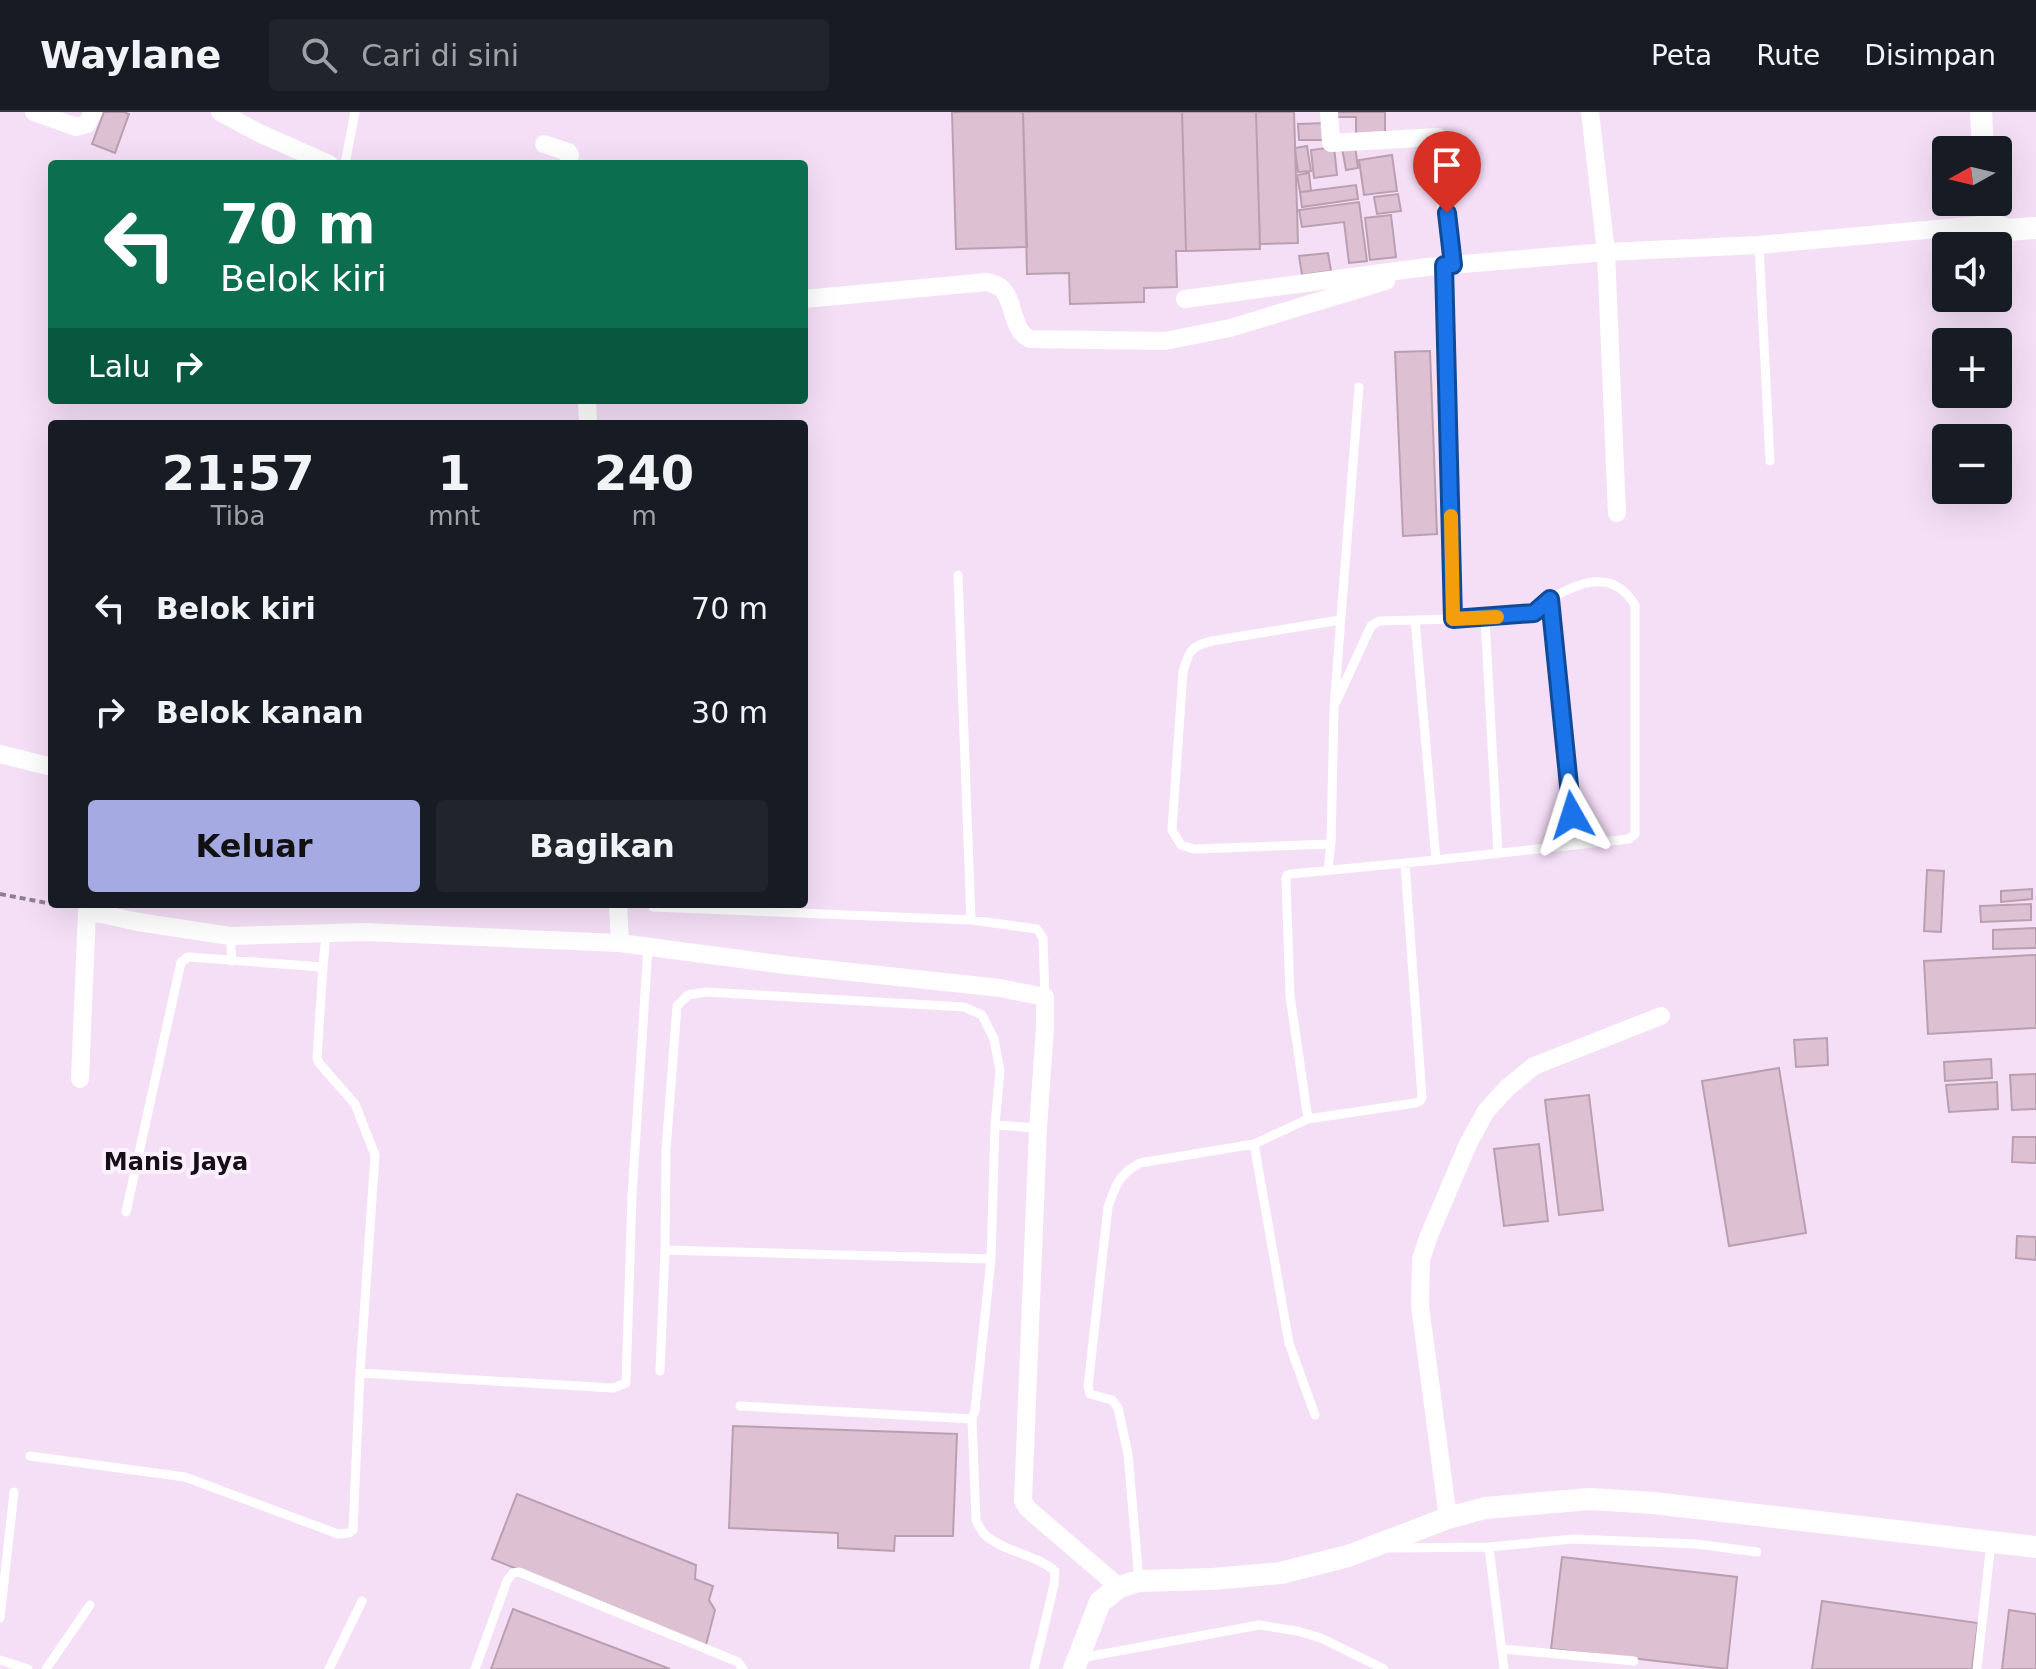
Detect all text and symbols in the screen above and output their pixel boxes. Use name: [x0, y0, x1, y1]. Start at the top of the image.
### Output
search box: [269, 19, 829, 91]
text: Waylane: [40, 33, 221, 77]
icon: search: [297, 33, 341, 77]
text: Cari di sini: [361, 38, 519, 73]
text: Peta: [1651, 39, 1712, 72]
text: Rute: [1756, 39, 1820, 72]
text: Disimpan: [1864, 39, 1996, 72]
pin: [1413, 131, 1481, 213]
north arrow: [1932, 136, 2012, 216]
map controls: [1932, 136, 2012, 504]
icon: arrive: [1425, 143, 1469, 187]
text: 70 m: [220, 191, 376, 256]
icon: left: [88, 192, 192, 296]
button: sound: [1932, 232, 2012, 312]
text: Belok kiri: [220, 258, 387, 299]
button: +: [1932, 328, 2012, 408]
icon: right: [166, 344, 210, 388]
text: Lalu: [88, 349, 150, 384]
button: −: [1932, 424, 2012, 504]
text: 21:57: [162, 445, 315, 501]
text: 1: [438, 445, 471, 501]
text: 240: [594, 445, 694, 501]
text: Tiba: [211, 501, 266, 531]
text: mnt: [428, 501, 480, 531]
text: m: [631, 501, 657, 531]
icon: left: [88, 586, 132, 630]
text: Belok kiri: [156, 591, 316, 626]
text: 70 m: [691, 591, 768, 626]
icon: right: [88, 690, 132, 734]
text: Belok kanan: [156, 695, 364, 730]
text: 30 m: [691, 695, 768, 730]
position arrow: [1530, 773, 1614, 857]
button: Keluar: [88, 800, 420, 892]
button: Bagikan: [436, 800, 768, 892]
district label: Manis Jaya: [104, 1148, 248, 1176]

